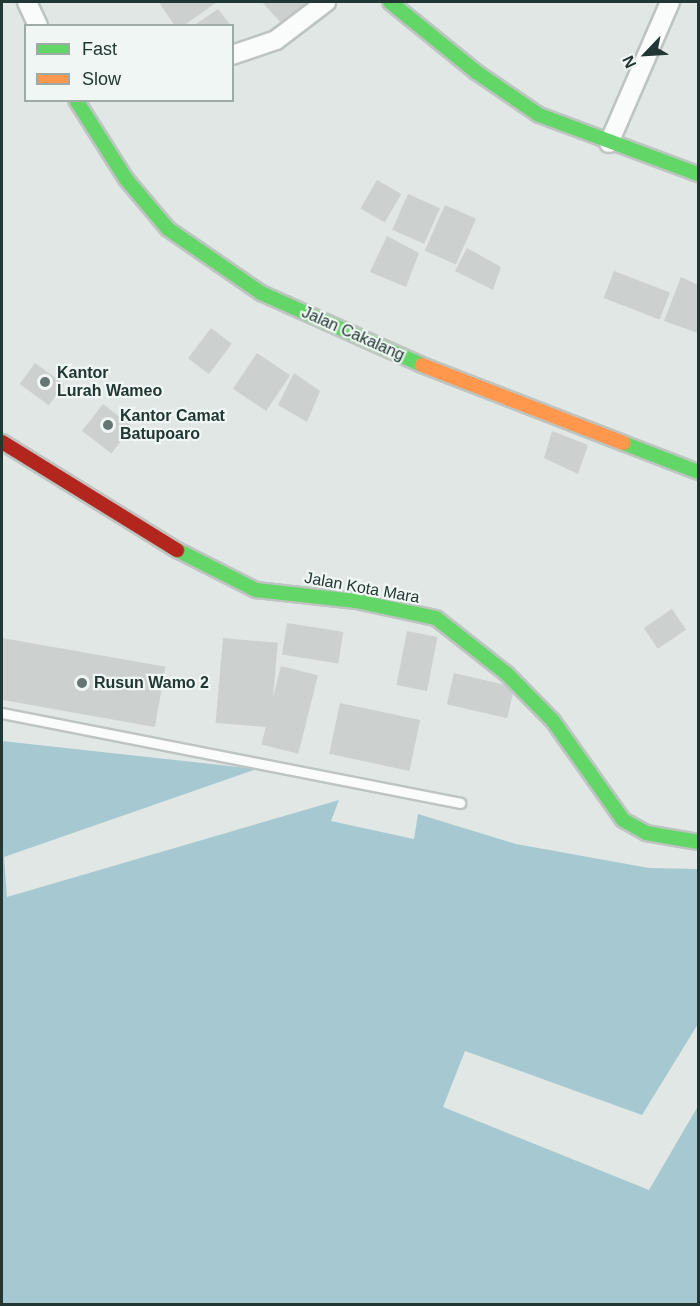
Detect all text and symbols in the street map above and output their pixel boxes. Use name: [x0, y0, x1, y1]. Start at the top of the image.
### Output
legend: [24, 24, 234, 102]
north arrow: [616, 24, 676, 84]
text: Fast: [82, 39, 117, 59]
text: N: [619, 53, 639, 71]
text: Slow: [82, 69, 121, 89]
street label: Jalan Cakalang: [299, 303, 407, 365]
place label: Kantor Lurah Wameo: [57, 363, 162, 401]
marker: Kantor Lurah Wameo: [38, 375, 52, 389]
place label: Kantor Camat Batupoaro: [120, 406, 225, 444]
marker: Kantor Camat Batupoaro: [101, 418, 115, 432]
street label: Jalan Kota Mara: [303, 568, 421, 608]
place label: Rusun Wamo 2: [94, 673, 209, 693]
marker: Rusun Wamo 2: [75, 676, 89, 690]

